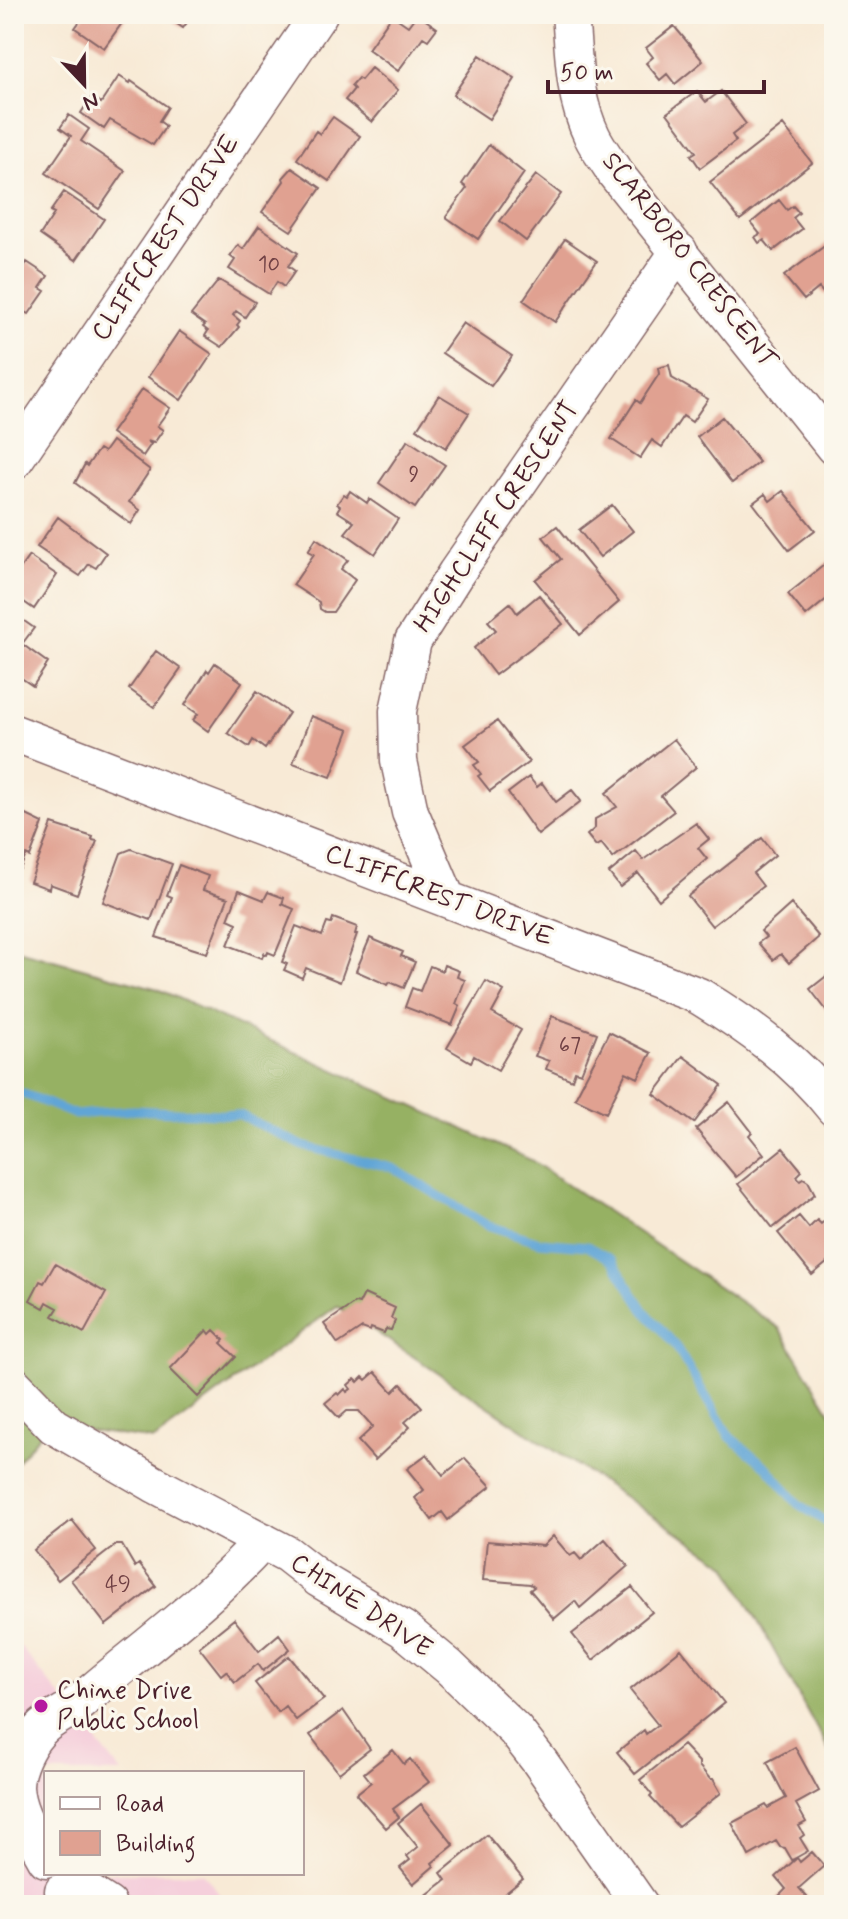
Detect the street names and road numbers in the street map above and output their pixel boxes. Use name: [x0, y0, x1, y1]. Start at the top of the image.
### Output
street label: CLIFFCREST DRIVE: [84, 128, 248, 348]
street label: SCARBORO CRESCENT: [594, 146, 785, 377]
street label: HIGHCLIFF CRESCENT: [407, 394, 587, 640]
street label: CLIFFCREST DRIVE: [320, 837, 558, 955]
street label: CHINE DRIVE: [283, 1546, 439, 1666]

